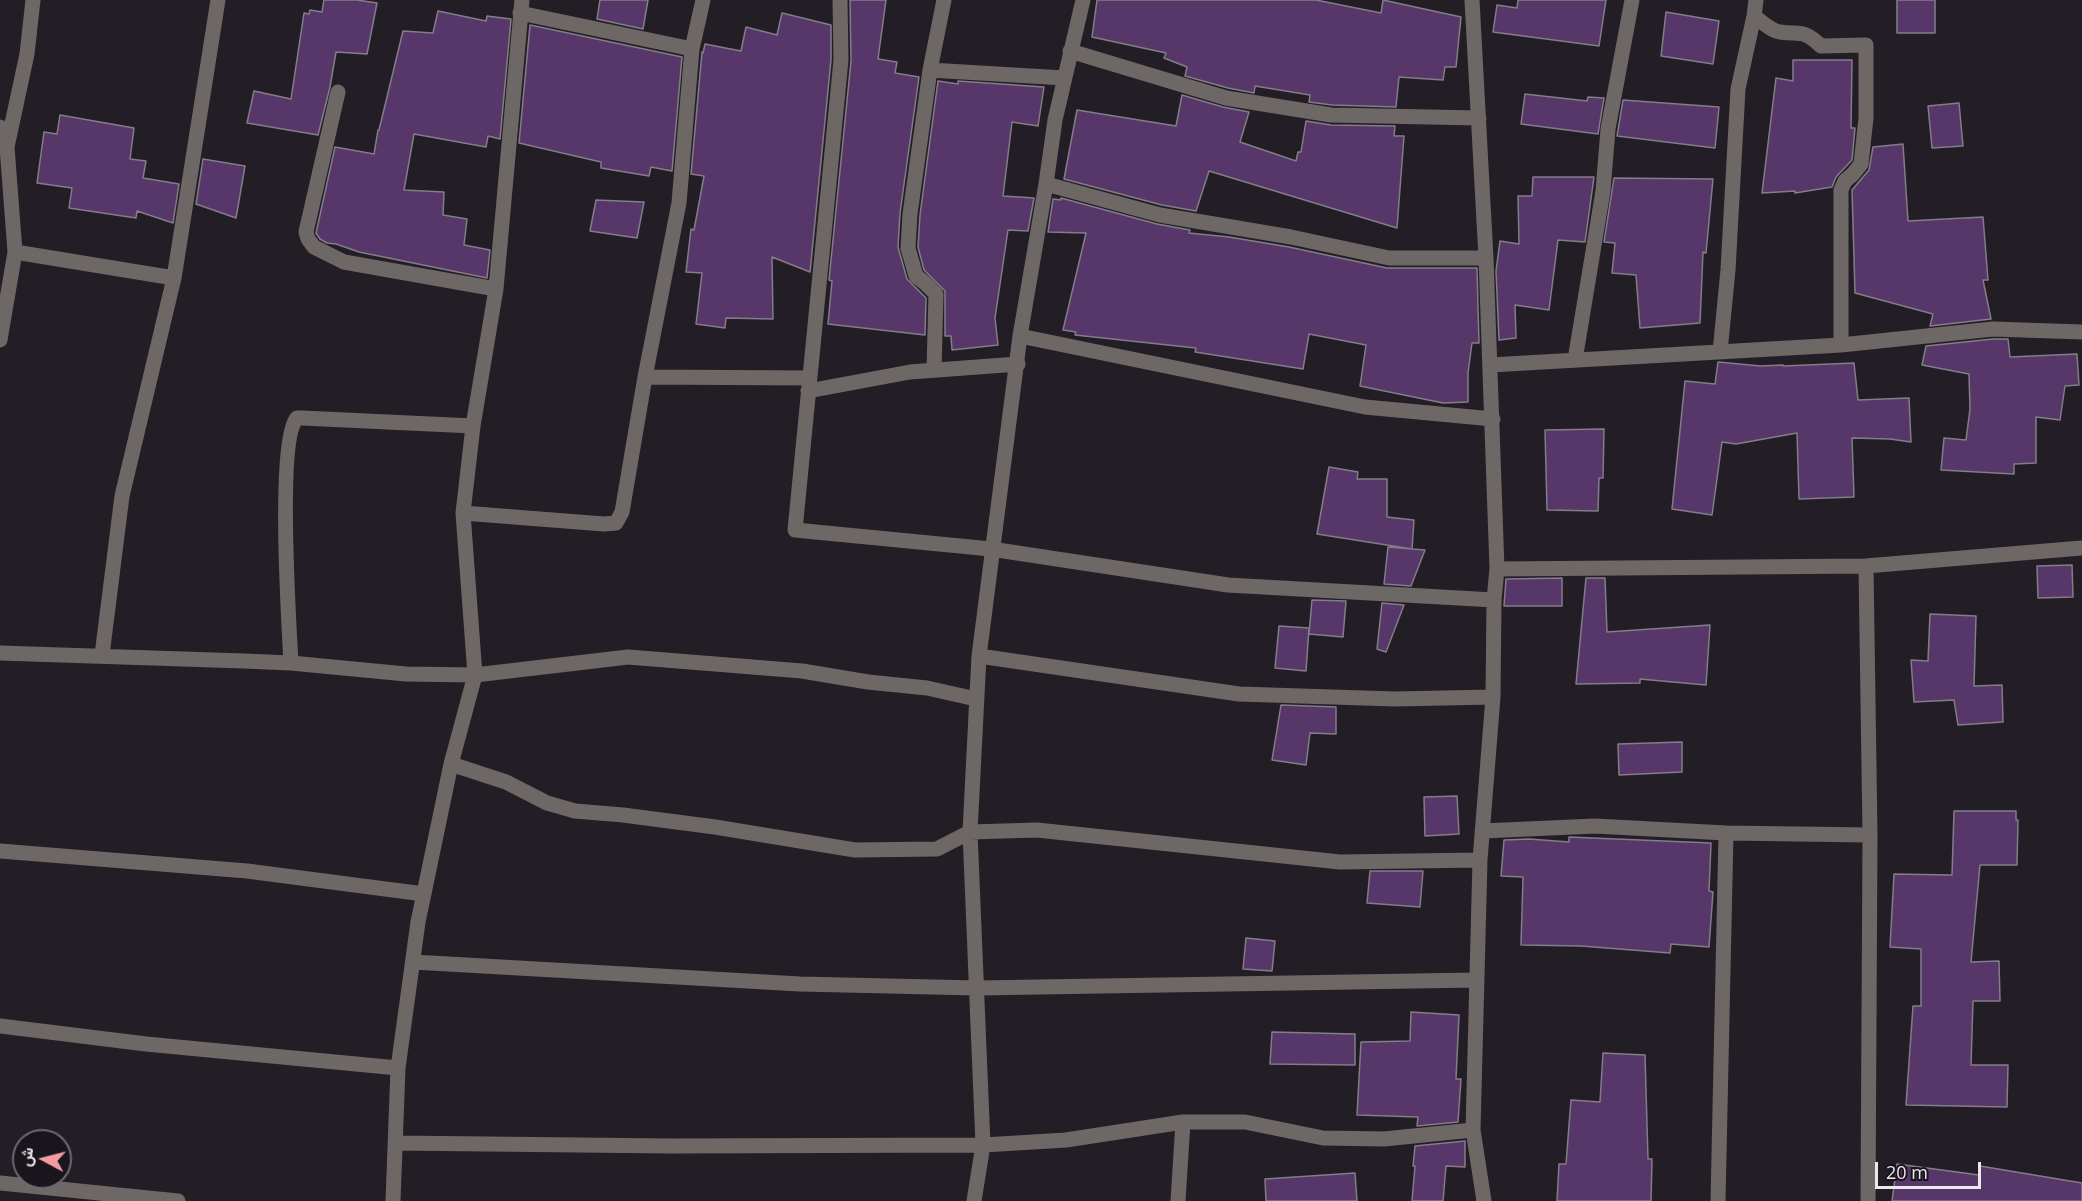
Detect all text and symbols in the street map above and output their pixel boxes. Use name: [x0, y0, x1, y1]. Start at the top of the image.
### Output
north arrow: [12, 1129, 72, 1189]
text: ش: [14, 1146, 38, 1168]
scale bar: [1878, 1150, 1984, 1188]
text: 20 m: [1886, 1160, 1928, 1184]

